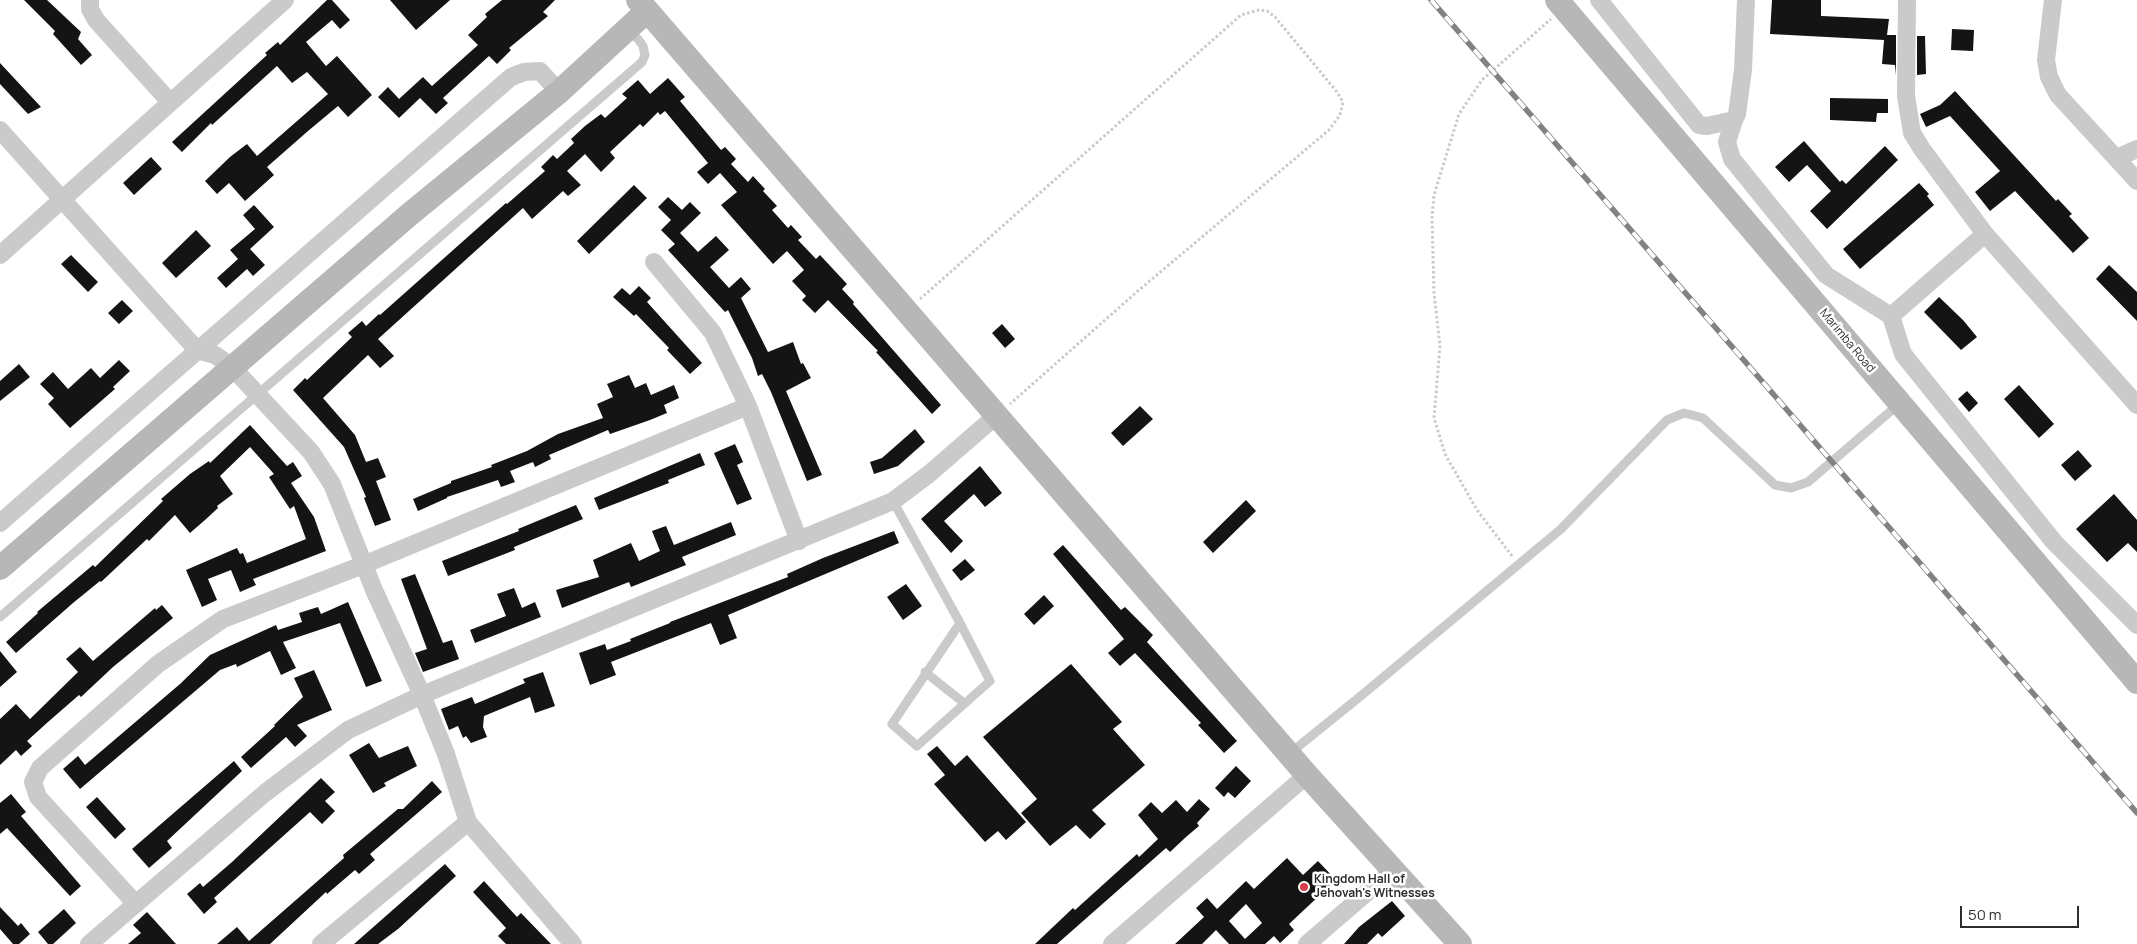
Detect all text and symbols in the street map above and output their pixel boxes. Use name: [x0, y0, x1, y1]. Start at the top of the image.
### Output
street label: Marimba Road: [1816, 306, 1878, 376]
place label: Kingdom Hall of Jehovah's Witnesses: [1314, 873, 1435, 901]
marker: Kingdom Hall of Jehovah's Witnesses: [1298, 881, 1310, 893]
scale bar: [1962, 896, 2081, 928]
text: 50 m: [1968, 904, 2002, 925]

